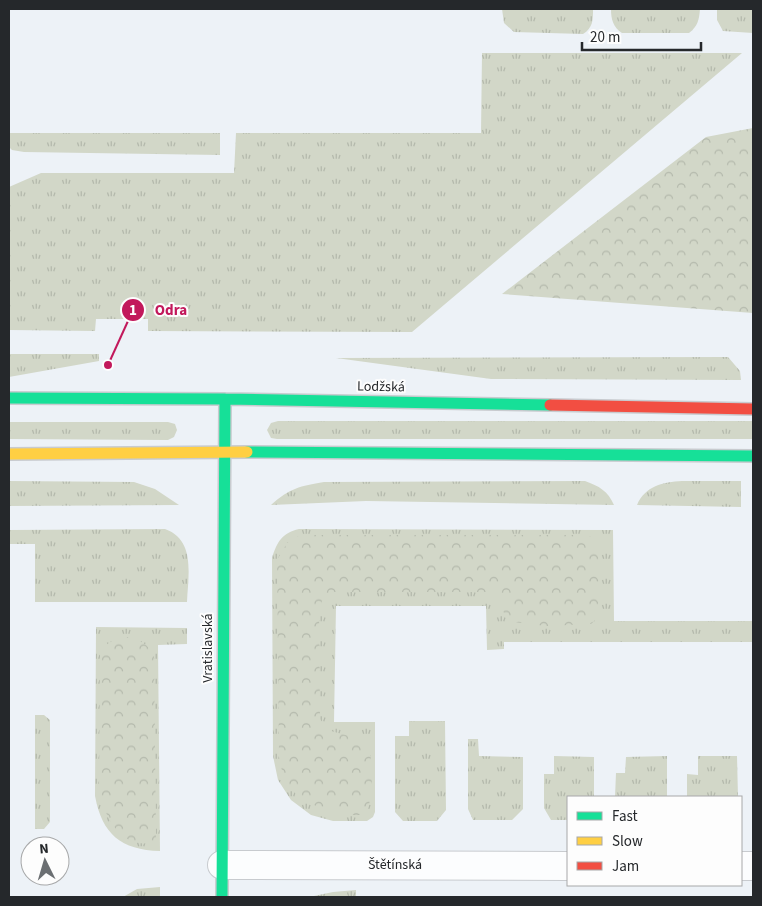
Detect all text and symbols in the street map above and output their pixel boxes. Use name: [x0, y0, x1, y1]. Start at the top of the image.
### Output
scale bar: [582, 20, 701, 52]
text: 20 m: [590, 27, 620, 48]
callout: Odra: [120, 295, 197, 325]
text: 1: [129, 300, 137, 321]
text: Odra: [155, 300, 187, 321]
street label: Lodžská: [357, 377, 405, 397]
street label: Vratislavská: [198, 613, 218, 683]
legend: [567, 796, 742, 886]
text: Fast: [612, 806, 638, 827]
text: Slow: [612, 831, 643, 852]
north arrow: [20, 836, 70, 886]
text: N: [38, 839, 49, 859]
street label: Štětínská: [368, 855, 422, 875]
text: Jam: [612, 856, 639, 877]

